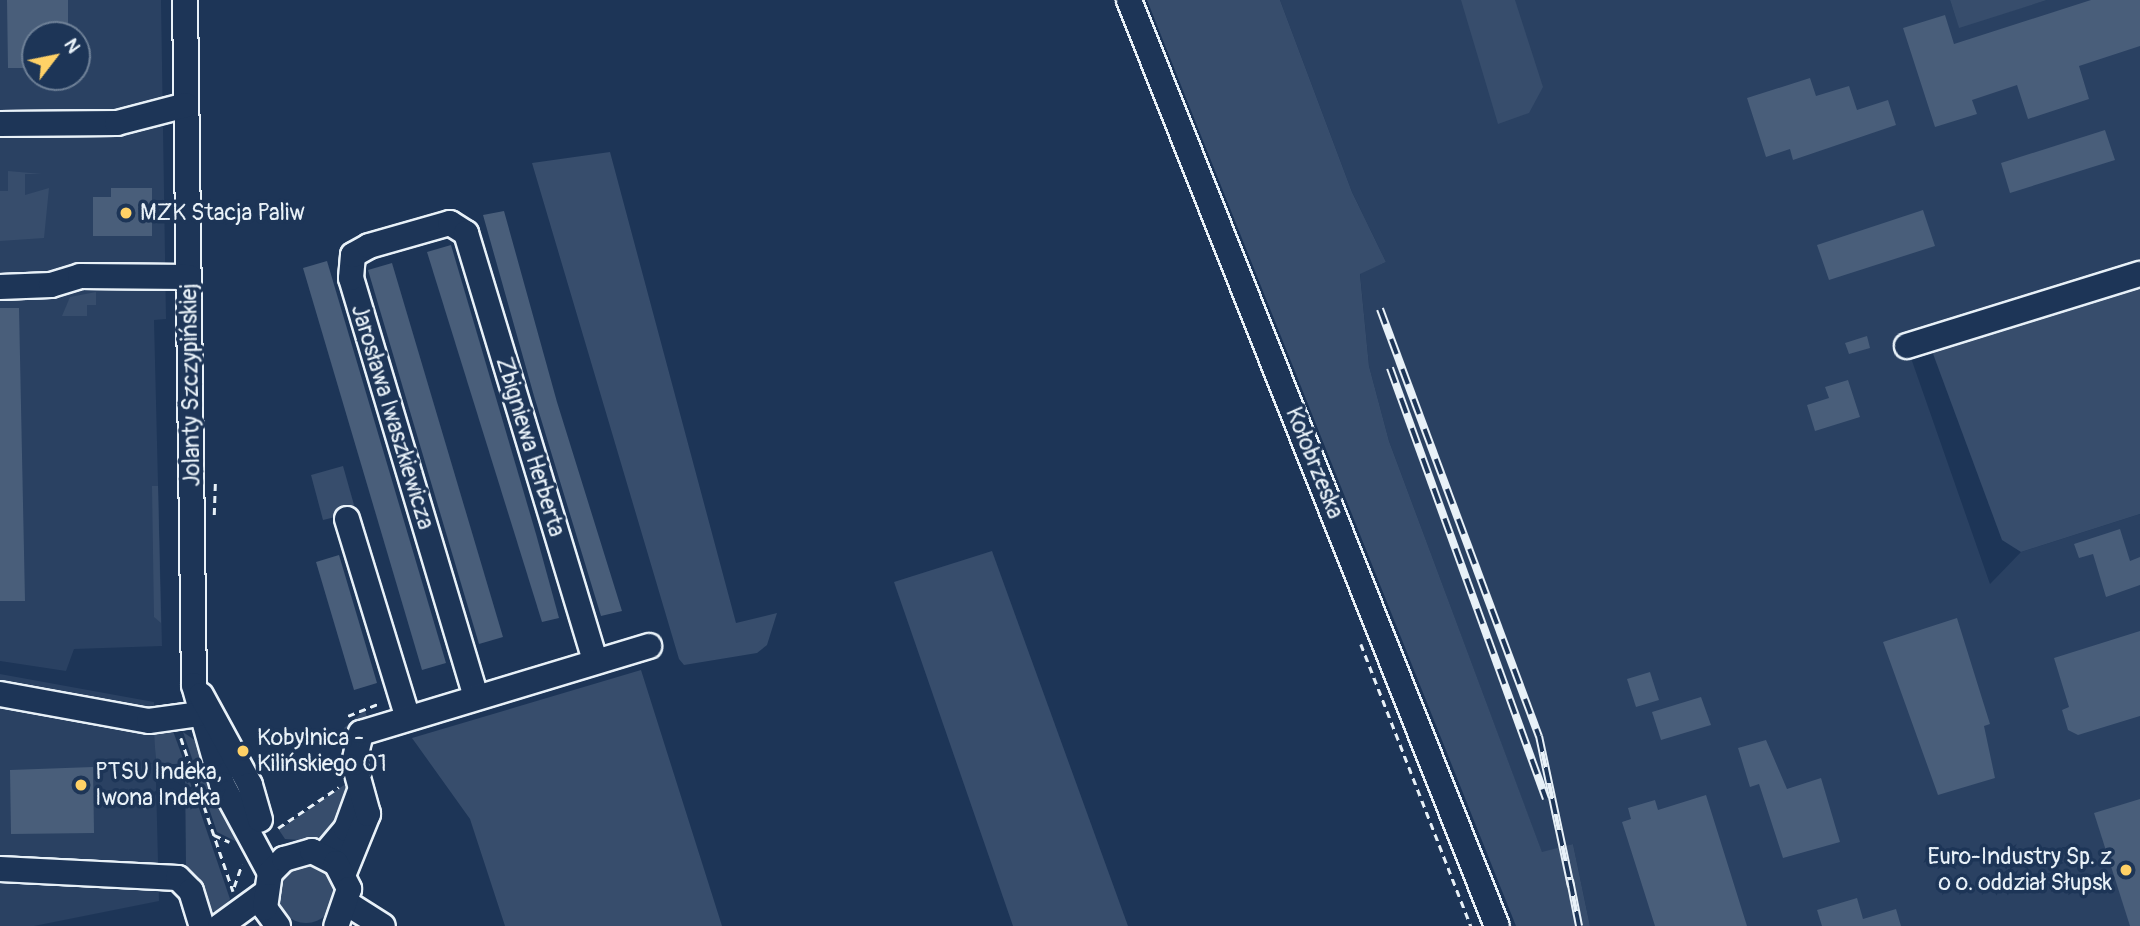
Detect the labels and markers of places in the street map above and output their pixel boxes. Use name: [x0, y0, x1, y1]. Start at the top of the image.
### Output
place label: MZK Stacja Paliw: [140, 199, 305, 227]
marker: MZK Stacja Paliw: [118, 205, 134, 221]
place label: Kobylnica - Kilińskiego 01: [257, 724, 387, 778]
marker: Kobylnica - Kilińskiego 01: [235, 743, 251, 759]
place label: PTSU Indeka, Iwona Indeka: [95, 758, 222, 812]
marker: PTSU Indeka, Iwona Indeka: [73, 777, 89, 793]
place label: Euro-Industry Sp. z o o. oddział Słupsk: [1927, 843, 2112, 897]
marker: Euro-Industry Sp. z o o. oddział Słupsk: [2118, 862, 2134, 878]

